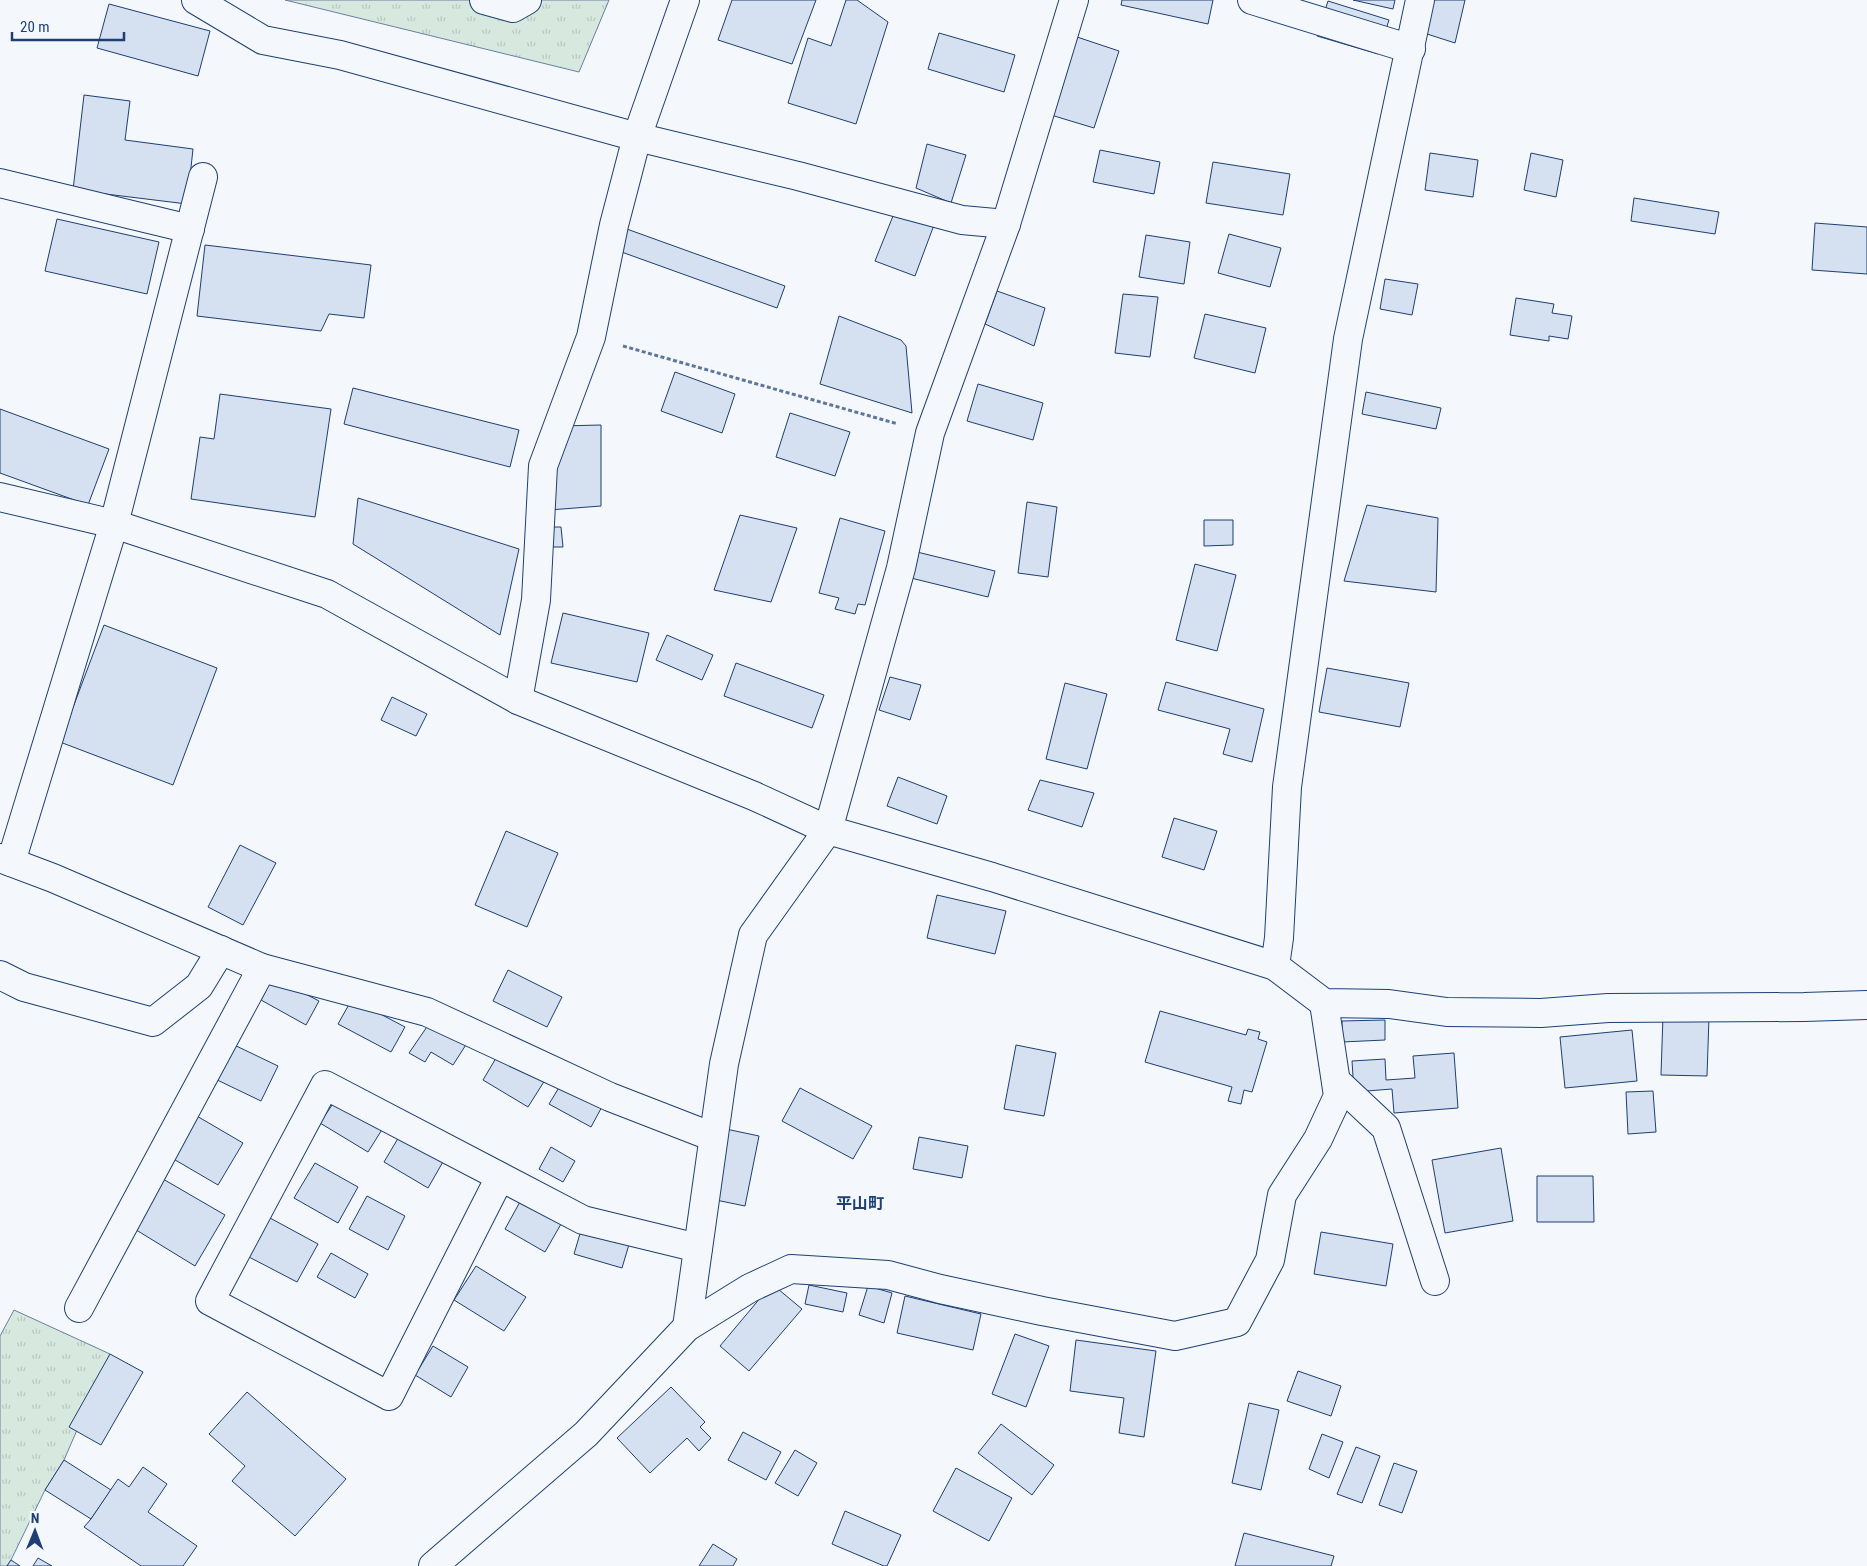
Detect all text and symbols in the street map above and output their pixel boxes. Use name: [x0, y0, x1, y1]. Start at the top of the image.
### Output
scale bar: [12, 10, 125, 42]
text: 20 m: [20, 18, 50, 36]
district label: 平山町: [836, 1194, 884, 1213]
north arrow: [10, 1506, 60, 1556]
text: N: [31, 1510, 40, 1526]

